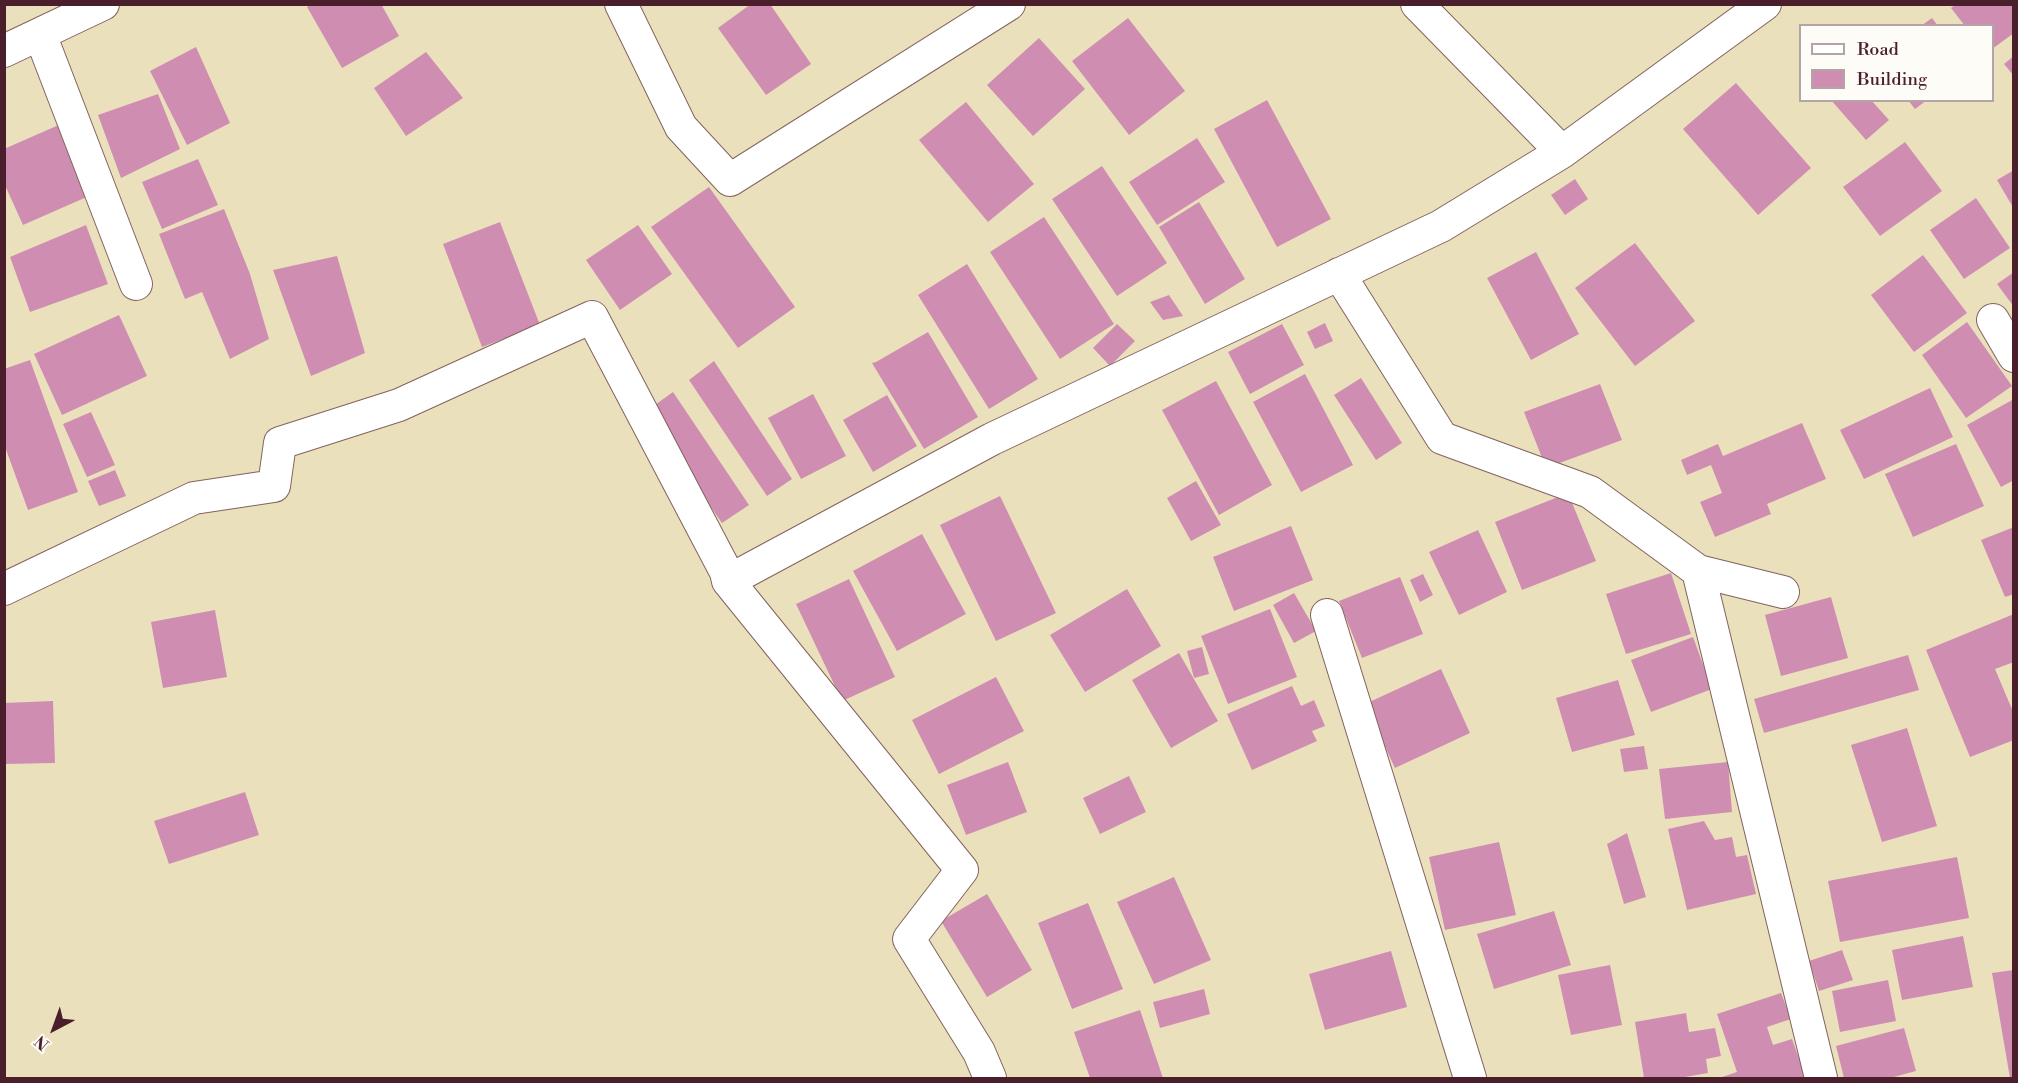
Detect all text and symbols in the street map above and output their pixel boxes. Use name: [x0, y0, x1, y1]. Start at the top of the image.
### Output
legend: [1799, 24, 1994, 102]
text: Road: [1857, 38, 1899, 61]
text: Building: [1857, 68, 1927, 91]
north arrow: [24, 999, 84, 1059]
text: N: [31, 1031, 54, 1054]

